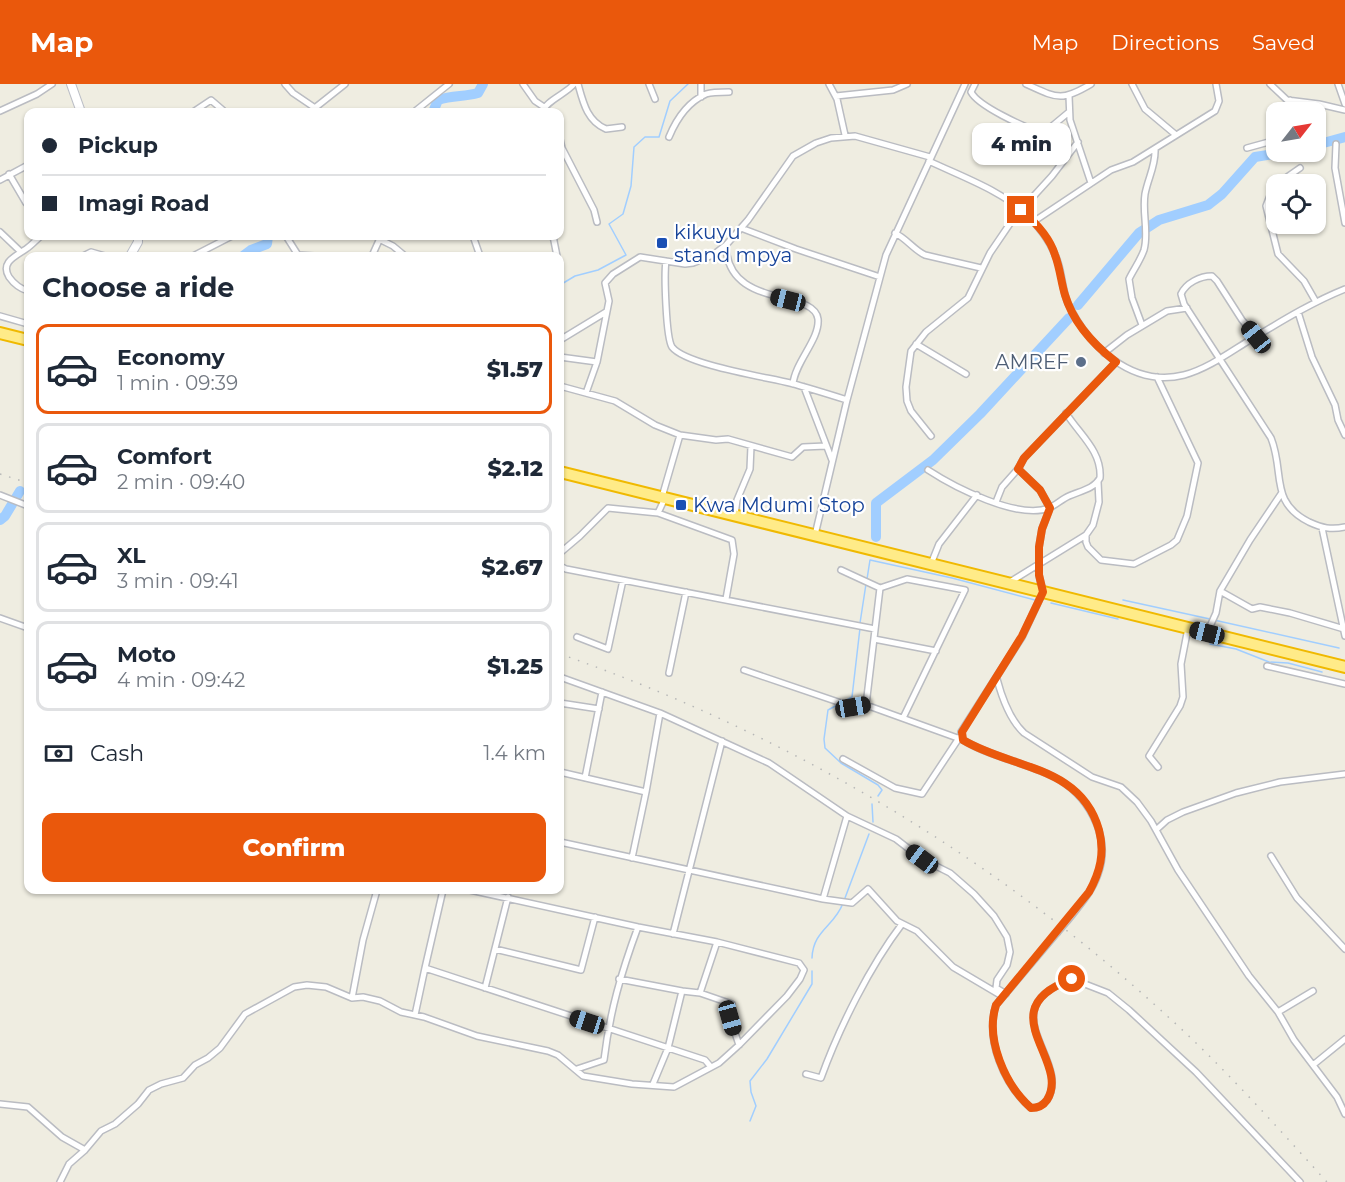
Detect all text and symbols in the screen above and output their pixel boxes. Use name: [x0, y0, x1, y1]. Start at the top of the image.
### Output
text: Map: [30, 25, 93, 59]
text: Map: [1032, 30, 1078, 55]
text: Directions: [1111, 30, 1219, 55]
text: Saved: [1252, 30, 1315, 55]
north arrow: [1266, 102, 1326, 162]
map controls: [1266, 102, 1326, 234]
callout: 4 min: [972, 123, 1070, 165]
text: Pickup: [78, 132, 158, 159]
text: 4 min: [991, 132, 1052, 156]
button: locate: [1266, 174, 1326, 234]
text: Imagi Road: [78, 190, 209, 217]
route end: [1007, 196, 1034, 223]
place label: kikuyu stand mpya: [674, 220, 792, 267]
marker: kikuyu stand mpya: [655, 236, 669, 250]
text: Choose a ride: [42, 271, 234, 304]
car: [768, 287, 808, 313]
car: [1238, 317, 1274, 357]
icon: car: [45, 342, 99, 396]
text: Economy: [117, 344, 225, 371]
place label: AMREF: [995, 350, 1069, 374]
marker: AMREF: [1074, 355, 1088, 369]
text: $1.57: [487, 356, 543, 383]
text: 1 min · 09:39: [117, 371, 238, 395]
icon: car: [45, 441, 99, 495]
text: Comfort: [117, 443, 212, 470]
text: $2.12: [487, 455, 543, 482]
text: 2 min · 09:40: [117, 470, 245, 494]
place label: Kwa Mdumi Stop: [693, 493, 865, 517]
marker: Kwa Mdumi Stop: [674, 498, 688, 512]
icon: car: [45, 540, 99, 594]
text: XL: [117, 542, 146, 569]
text: $2.67: [481, 554, 543, 581]
text: 3 min · 09:41: [117, 569, 239, 593]
car: [1187, 620, 1227, 646]
icon: car: [45, 639, 99, 693]
text: Moto: [117, 641, 176, 668]
text: $1.25: [487, 653, 543, 680]
text: 4 min · 09:42: [117, 668, 245, 692]
car: [834, 695, 872, 719]
icon: cash: [42, 737, 75, 770]
text: Cash: [90, 740, 144, 767]
text: 1.4 km: [483, 741, 546, 765]
button: Confirm: [42, 813, 546, 882]
car: [902, 841, 942, 877]
route start: [1058, 965, 1085, 992]
car: [716, 998, 744, 1038]
car: [567, 1008, 607, 1036]

